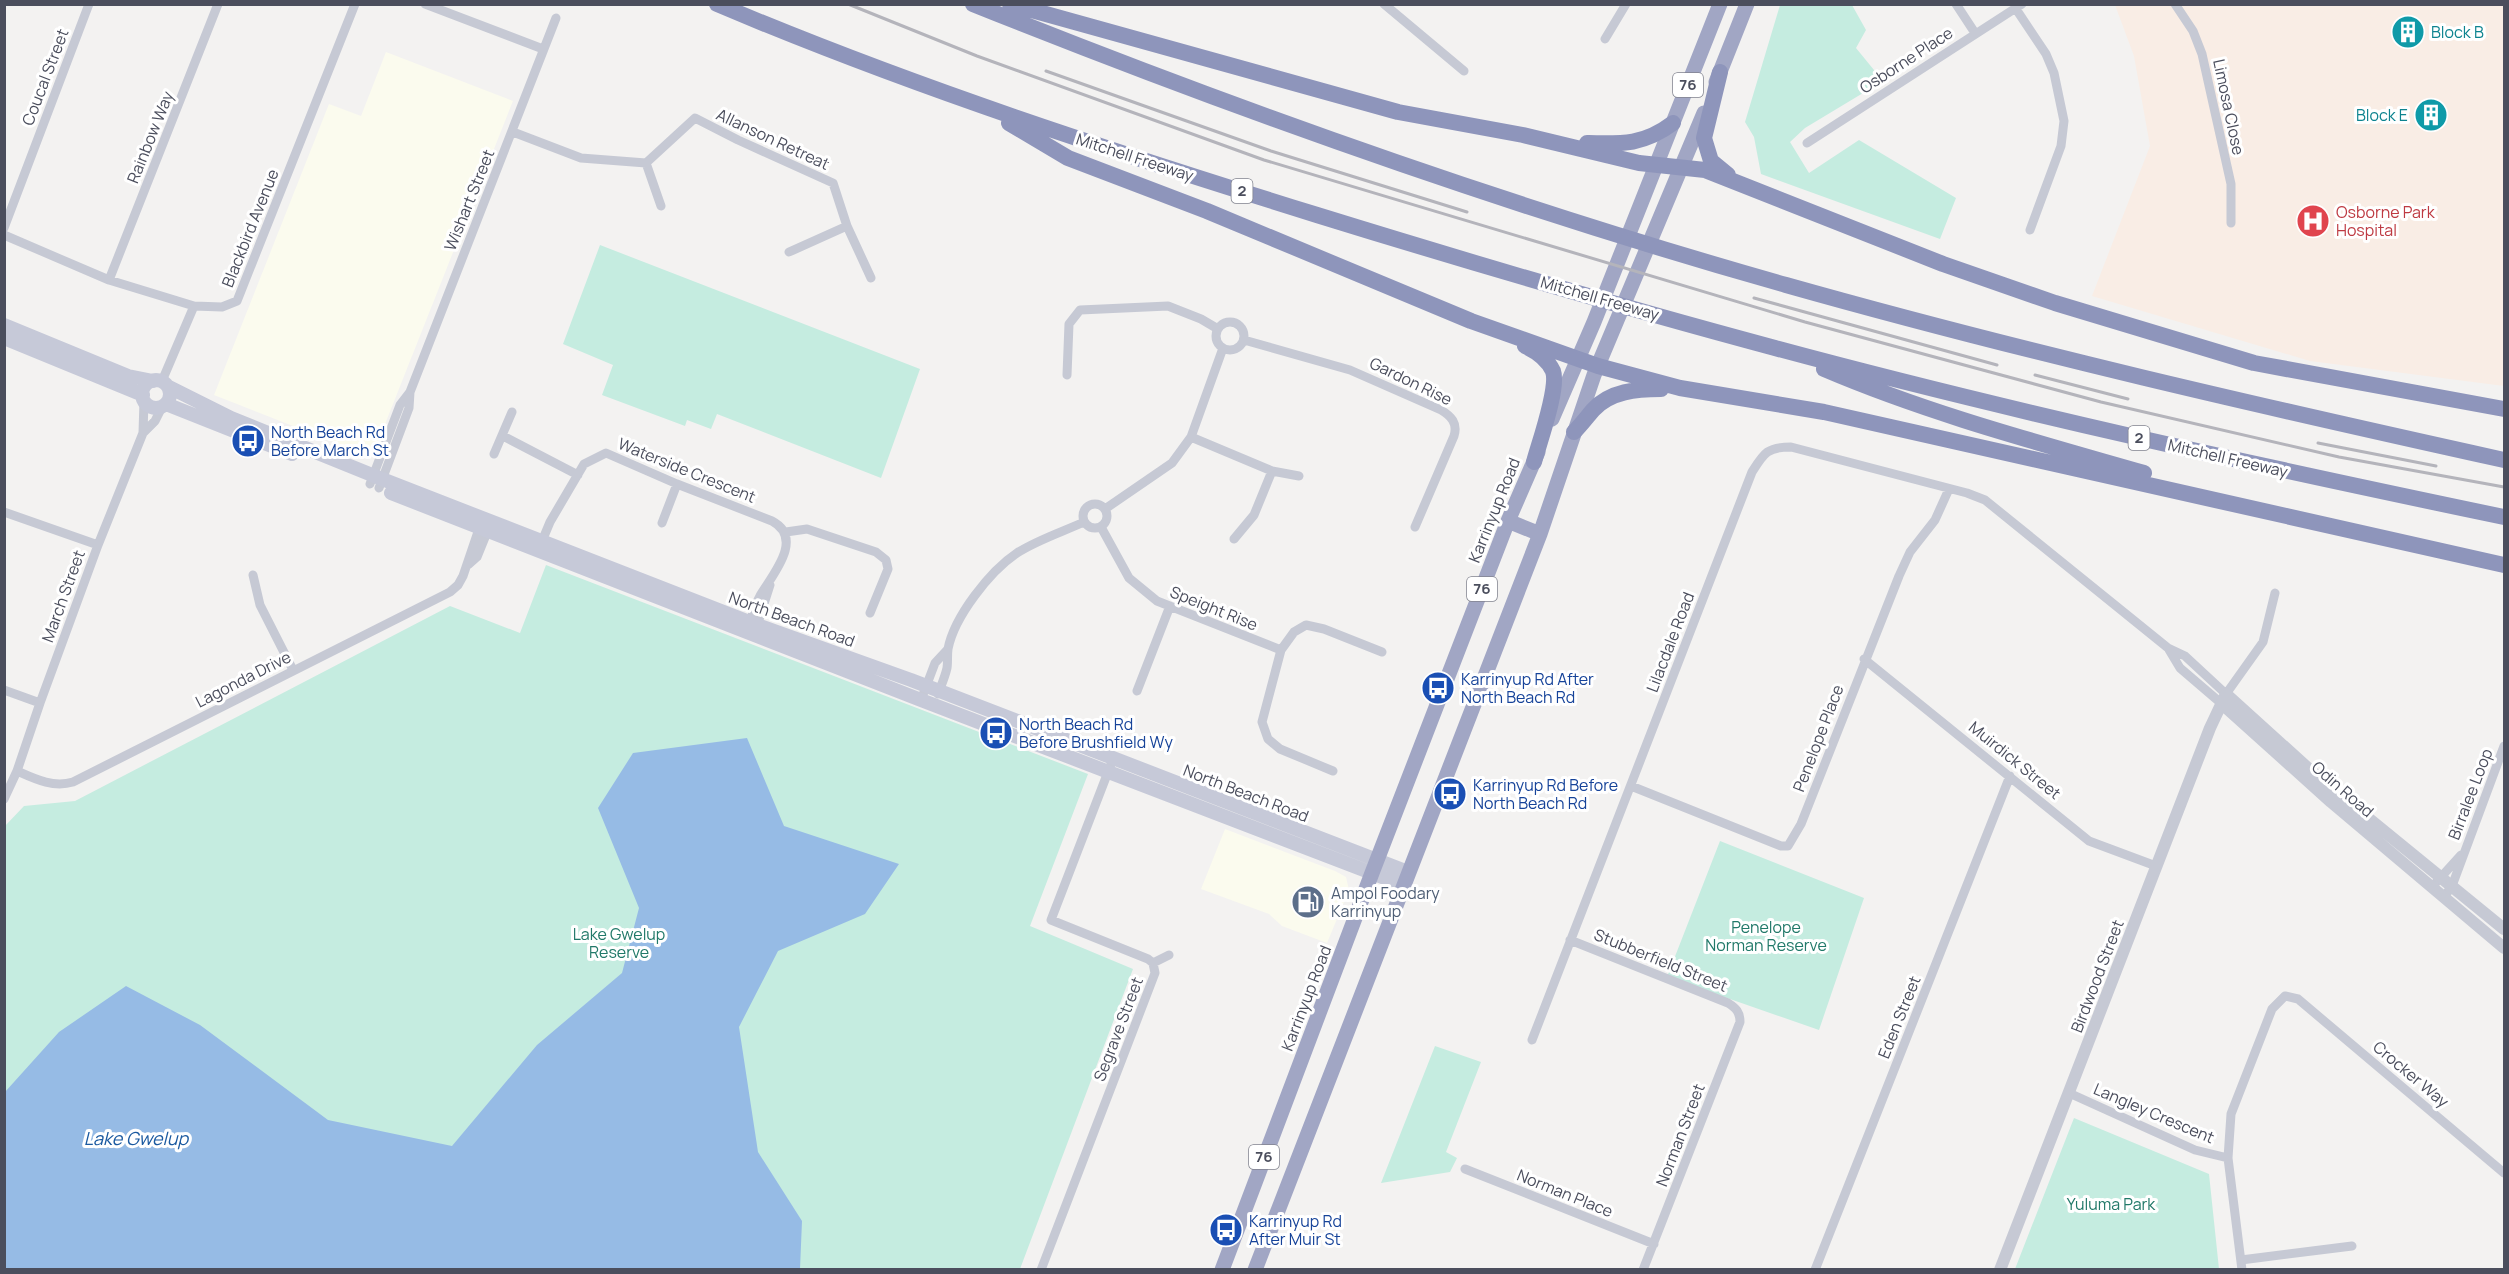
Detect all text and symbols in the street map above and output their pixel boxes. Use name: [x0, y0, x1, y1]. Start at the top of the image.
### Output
building icon: Block B: [2390, 14, 2426, 50]
place label: Block B: [2431, 21, 2484, 43]
street label: Osborne Place: [1855, 22, 1957, 98]
street label: Coucal Street: [16, 25, 74, 129]
street label: Limosa Close: [2208, 57, 2250, 157]
road number: 76: [1673, 73, 1703, 97]
street label: Rainbow Way: [122, 87, 179, 186]
building icon: Block E: [2413, 97, 2449, 133]
street label: Allanson Retreat: [713, 103, 833, 175]
place label: Block E: [2356, 104, 2408, 126]
street label: Mitchell Freeway: [1073, 128, 1197, 187]
street label: Wishart Street: [439, 146, 499, 254]
street label: Blackbird Avenue: [216, 166, 284, 290]
road number: 2: [1232, 179, 1252, 203]
place label: Osborne Park Hospital: [2336, 201, 2436, 241]
hospital icon: Osborne Park Hospital: [2295, 203, 2331, 239]
street label: Mitchell Freeway: [1538, 271, 1662, 326]
street label: Gardon Rise: [1366, 352, 1456, 410]
place label: North Beach Rd Before March St: [271, 421, 389, 461]
bus stop icon: North Beach Rd Before March St: [230, 423, 266, 459]
road number: 2: [2128, 426, 2150, 450]
street label: Waterside Crescent: [615, 432, 759, 508]
street label: Mitchell Freeway: [2166, 434, 2291, 483]
street label: Karrinyup Road: [1463, 454, 1525, 566]
street label: March Street: [36, 547, 90, 645]
road number: 76: [1467, 577, 1497, 601]
street label: Speight Rise: [1167, 580, 1261, 636]
street label: North Beach Road: [726, 586, 858, 652]
street label: Lilacdale Road: [1641, 589, 1699, 695]
street label: Lagonda Drive: [191, 645, 295, 713]
place label: Karrinyup Rd After North Beach Rd: [1461, 668, 1594, 708]
bus stop icon: Karrinyup Rd After North Beach Rd: [1420, 670, 1456, 706]
street label: Penelope Place: [1787, 681, 1849, 795]
place label: North Beach Rd Before Brushfield Wy: [1019, 713, 1174, 753]
bus stop icon: North Beach Rd Before Brushfield Wy: [978, 715, 1014, 751]
street label: Muirdick Street: [1964, 716, 2066, 804]
street label: Birralee Loop: [2443, 745, 2497, 843]
street label: Odin Road: [2307, 756, 2379, 822]
street label: North Beach Road: [1180, 759, 1312, 827]
place label: Karrinyup Rd Before North Beach Rd: [1473, 774, 1618, 814]
bus stop icon: Karrinyup Rd Before North Beach Rd: [1432, 776, 1468, 812]
place label: Ampol Foodary Karrinyup: [1331, 882, 1440, 922]
fuel station icon: Ampol Foodary Karrinyup: [1290, 884, 1326, 920]
park label: Penelope Norman Reserve: [1705, 916, 1827, 956]
street label: Birdwood Street: [2065, 916, 2129, 1036]
park label: Lake Gwelup Reserve: [573, 923, 665, 963]
street label: Stubberfield Street: [1591, 923, 1731, 997]
street label: Karrinyup Road: [1276, 942, 1336, 1054]
street label: Eden Street: [1872, 972, 1926, 1062]
street label: Segrave Street: [1088, 974, 1148, 1084]
street label: Crocker Way: [2368, 1036, 2454, 1113]
street label: Langley Crescent: [2090, 1078, 2218, 1148]
street label: Norman Street: [1650, 1080, 1710, 1190]
water label: Lake Gwelup: [84, 1126, 189, 1150]
road number: 76: [1249, 1145, 1279, 1169]
street label: Norman Place: [1514, 1164, 1616, 1222]
park label: Yuluma Park: [2067, 1193, 2156, 1215]
place label: Karrinyup Rd After Muir St: [1249, 1210, 1342, 1250]
bus stop icon: Karrinyup Rd After Muir St: [1208, 1212, 1244, 1248]

